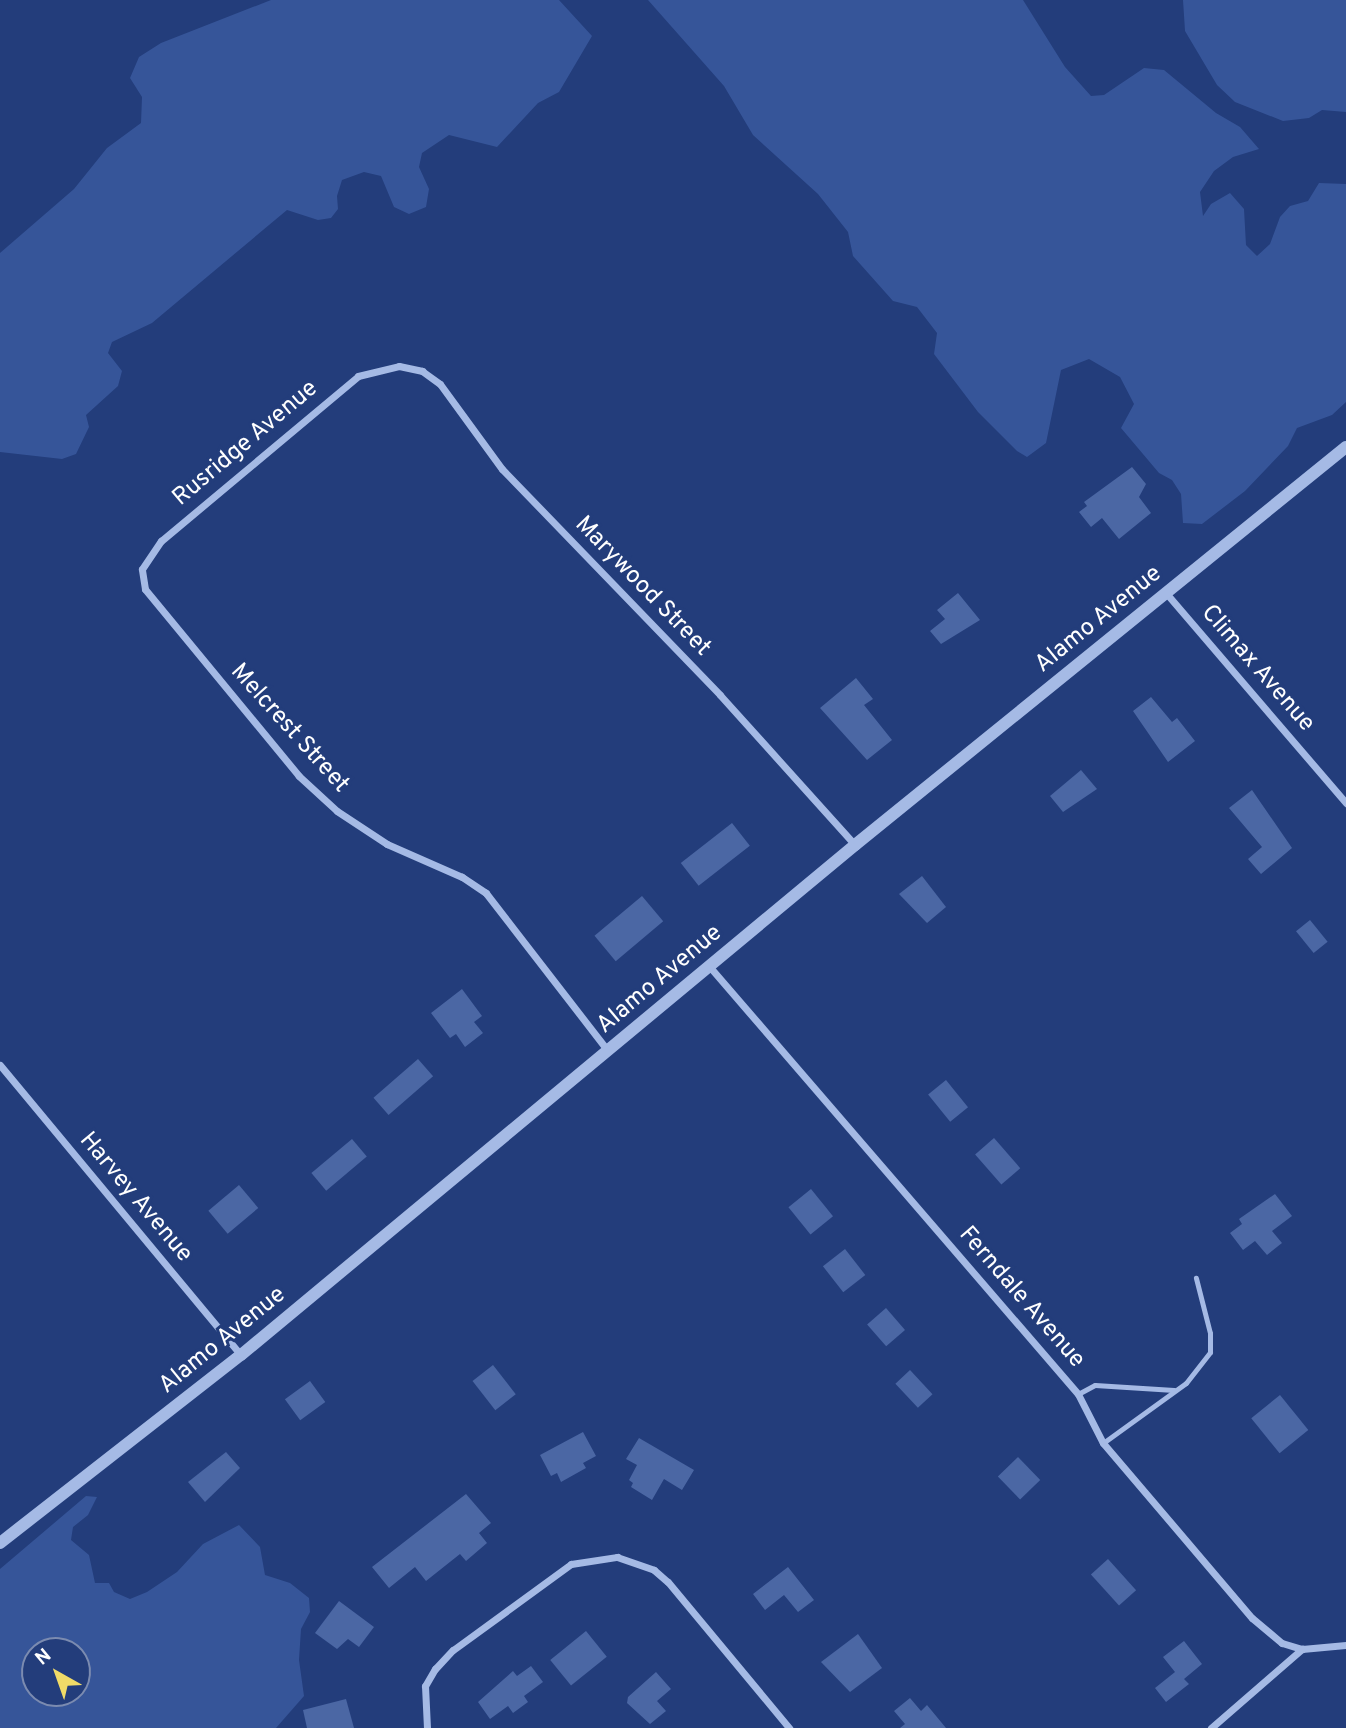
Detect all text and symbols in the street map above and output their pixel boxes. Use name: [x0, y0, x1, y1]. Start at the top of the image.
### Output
street label: Rusridge Avenue: [167, 375, 325, 513]
street label: Marywood Street: [568, 511, 716, 663]
street label: Alamo Avenue: [1030, 560, 1168, 680]
street label: Climax Avenue: [1194, 599, 1320, 739]
street label: Melcrest Street: [223, 659, 355, 799]
street label: Alamo Avenue: [591, 919, 729, 1041]
street label: Harvey Avenue: [72, 1127, 198, 1269]
street label: Ferndale Avenue: [951, 1221, 1091, 1375]
street label: Alamo Avenue: [154, 1281, 292, 1401]
north arrow: [21, 1637, 91, 1707]
text: N: [31, 1644, 57, 1671]

